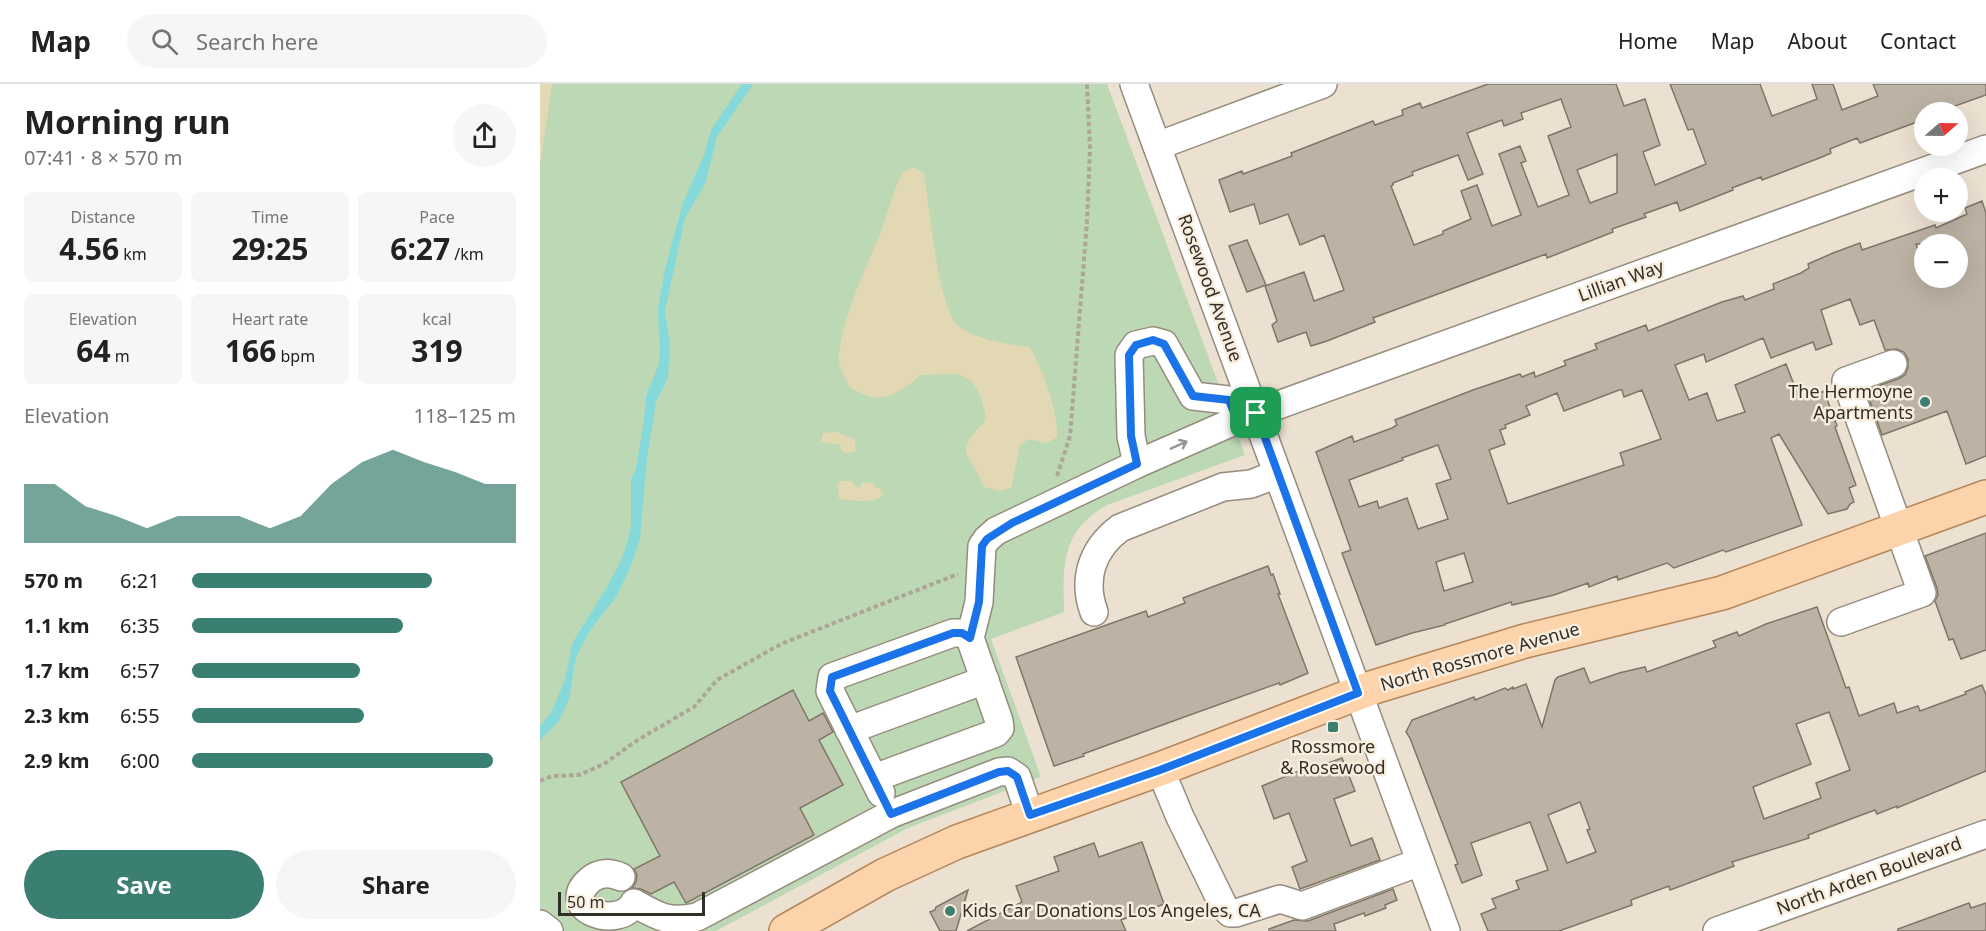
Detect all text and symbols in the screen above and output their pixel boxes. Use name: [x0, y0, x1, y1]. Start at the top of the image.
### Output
search box: [127, 14, 547, 68]
text: Map: [30, 22, 91, 60]
icon: search: [148, 25, 181, 58]
text: Search here: [196, 26, 318, 56]
text: Home: [1618, 27, 1678, 55]
text: Map: [1711, 27, 1754, 55]
text: About: [1787, 27, 1847, 55]
text: Contact: [1880, 27, 1956, 55]
text: Morning run: [24, 99, 230, 144]
north arrow: [1914, 102, 1968, 156]
map controls: [1914, 102, 1968, 288]
button: share: [453, 104, 516, 167]
text: 07:41 · 8 × 570 m: [24, 144, 182, 171]
button: +: [1914, 168, 1968, 222]
text: Distance: [71, 206, 135, 228]
text: Time: [251, 206, 289, 228]
text: Pace: [419, 206, 455, 228]
street label: Rosewood Avenue: [1173, 211, 1249, 365]
text: 4.56: [59, 228, 119, 269]
text: 29:25: [231, 228, 309, 269]
text: 6:27: [390, 228, 450, 269]
button: −: [1914, 234, 1968, 288]
text: km: [119, 243, 147, 265]
text: /km: [450, 243, 484, 265]
street label: Lillian Way: [1574, 253, 1668, 307]
text: Elevation: [69, 308, 137, 330]
text: Heart rate: [232, 308, 308, 330]
text: kcal: [422, 308, 452, 330]
text: 64: [76, 330, 111, 371]
text: 166: [225, 330, 276, 371]
text: 319: [411, 330, 463, 371]
text: m: [111, 345, 130, 367]
text: bpm: [276, 345, 315, 367]
place label: The Hermoyne Apartments: [1788, 379, 1913, 424]
pin: [1230, 387, 1281, 438]
marker: The Hermoyne Apartments: [1918, 395, 1932, 409]
icon: arrive: [1239, 396, 1272, 429]
text: Elevation: [24, 402, 109, 429]
text: 118–125 m: [413, 402, 516, 429]
one-way arrow: [1169, 439, 1187, 450]
text: 570 m: [24, 567, 83, 594]
text: 6:21: [120, 567, 160, 594]
text: 1.1 km: [24, 612, 90, 639]
text: 6:35: [120, 612, 160, 639]
street label: North Rossmore Avenue: [1377, 616, 1582, 696]
text: 1.7 km: [24, 657, 90, 684]
text: 6:57: [120, 657, 160, 684]
text: 2.3 km: [24, 702, 90, 729]
text: 6:55: [120, 702, 160, 729]
marker: Rossmore & Rosewood: [1326, 720, 1340, 734]
place label: Rossmore & Rosewood: [1280, 734, 1386, 779]
text: 2.9 km: [24, 747, 90, 774]
text: 6:00: [120, 747, 160, 774]
street label: North Arden Boulevard: [1773, 830, 1965, 920]
button: Save: [24, 850, 264, 919]
button: Share: [276, 850, 516, 919]
scale bar: [558, 889, 705, 916]
text: 50 m: [567, 891, 604, 913]
place label: Kids Car Donations Los Angeles, CA: [962, 898, 1261, 922]
marker: Kids Car Donations Los Angeles, CA: [943, 904, 957, 918]

